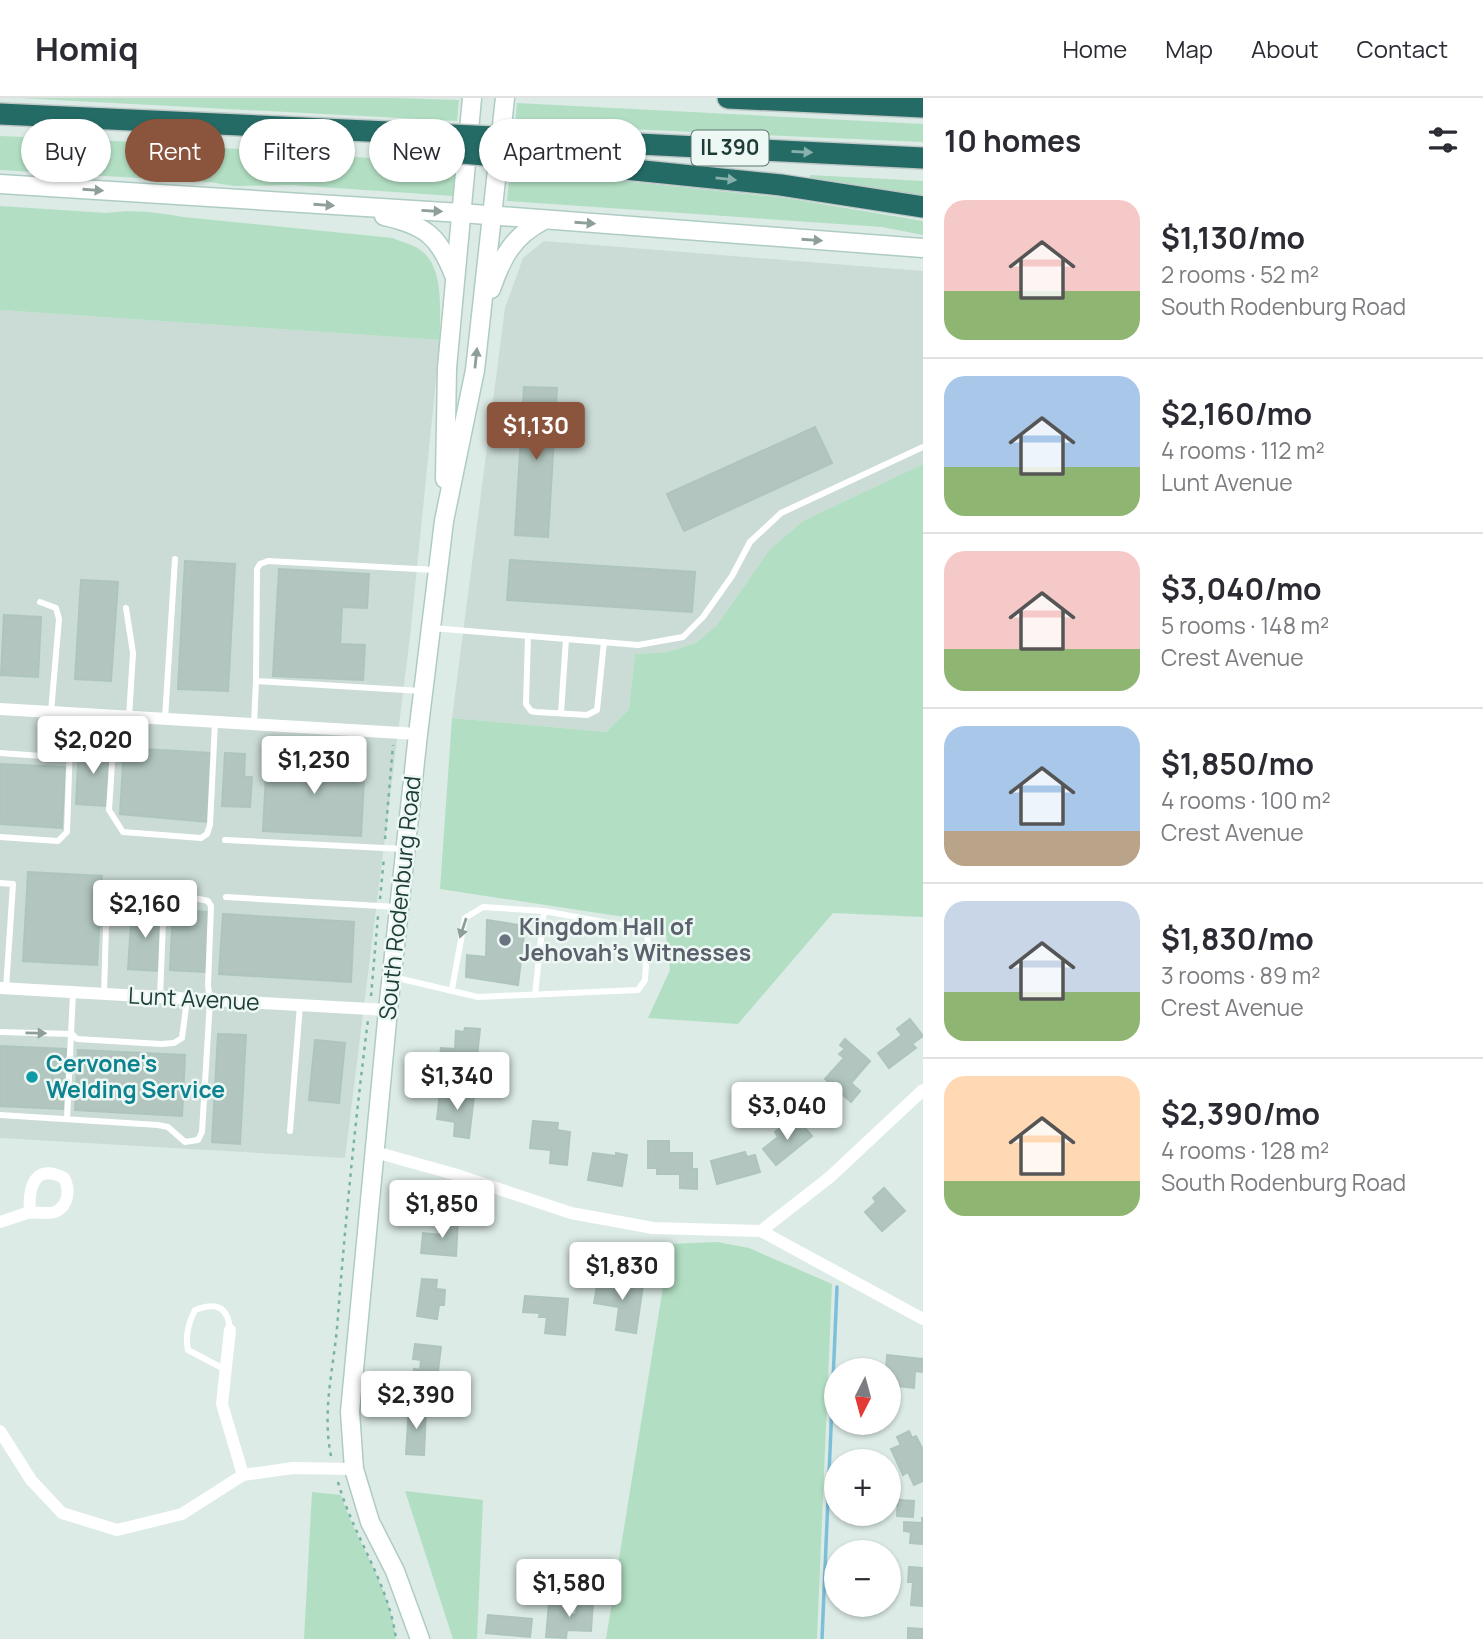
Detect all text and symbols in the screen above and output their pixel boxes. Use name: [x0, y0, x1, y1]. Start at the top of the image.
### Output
text: Homiq: [35, 26, 139, 71]
text: Home: [1062, 32, 1127, 65]
text: Map: [1165, 32, 1213, 65]
text: About: [1251, 32, 1319, 65]
text: Contact: [1357, 32, 1448, 65]
chip: Buy: [21, 119, 111, 182]
chip: Rent: [125, 119, 225, 182]
chip: Filters: [239, 119, 355, 182]
chip: New: [369, 119, 465, 182]
chip: Apartment: [479, 119, 646, 182]
text: 10 homes: [944, 120, 1081, 161]
icon: filters: [1424, 121, 1462, 159]
road number: IL 390: [692, 130, 768, 166]
one-way arrow: [791, 146, 813, 157]
one-way arrow: [715, 174, 737, 185]
one-way arrow: [82, 185, 104, 196]
one-way arrow: [313, 200, 335, 211]
one-way arrow: [421, 206, 443, 217]
text: $1,130/mo: [1161, 217, 1305, 258]
one-way arrow: [574, 218, 596, 229]
icon: home: [1000, 228, 1084, 312]
one-way arrow: [801, 235, 823, 246]
text: 2 rooms · 52 m²: [1161, 258, 1319, 290]
text: South Rodenburg Road: [1161, 290, 1406, 322]
one-way arrow: [471, 347, 482, 369]
text: $2,160/mo: [1161, 393, 1312, 434]
pin: $1,130: [479, 402, 593, 462]
icon: home: [1000, 404, 1084, 488]
text: $1,130: [503, 409, 569, 441]
text: 4 rooms · 112 m²: [1161, 434, 1325, 466]
text: Lunt Avenue: [1161, 466, 1293, 498]
text: $3,040/mo: [1161, 568, 1321, 609]
icon: home: [1000, 579, 1084, 663]
text: 5 rooms · 148 m²: [1161, 609, 1329, 641]
text: Crest Avenue: [1161, 641, 1304, 673]
pin: $2,020: [36, 716, 150, 776]
text: $2,020: [53, 723, 133, 755]
pin: $1,230: [257, 736, 371, 796]
text: $1,230: [278, 743, 350, 775]
text: $1,850/mo: [1161, 743, 1314, 784]
icon: home: [1000, 754, 1084, 838]
street label: South Rodenburg Road: [370, 774, 428, 1022]
text: 4 rooms · 100 m²: [1161, 784, 1331, 816]
text: Crest Avenue: [1161, 816, 1304, 848]
pin: $2,160: [88, 880, 202, 940]
text: $2,160: [109, 887, 181, 919]
place label: Kingdom Hall of Jehovah's Witnesses: [519, 910, 751, 968]
one-way arrow: [457, 918, 468, 939]
text: $1,830/mo: [1161, 918, 1314, 959]
icon: home: [1000, 929, 1084, 1013]
marker: Kingdom Hall of Jehovah's Witnesses: [497, 932, 513, 948]
text: 3 rooms · 89 m²: [1161, 959, 1321, 991]
street label: Lunt Avenue: [127, 979, 261, 1017]
text: Crest Avenue: [1161, 991, 1304, 1023]
one-way arrow: [25, 1027, 47, 1039]
place label: Cervone's Welding Service: [46, 1047, 225, 1105]
pin: $1,340: [400, 1052, 514, 1112]
text: $1,340: [420, 1059, 494, 1091]
marker: Cervone's Welding Service: [24, 1069, 40, 1085]
pin: $3,040: [730, 1082, 844, 1142]
text: $3,040: [747, 1089, 827, 1121]
text: $2,390/mo: [1161, 1093, 1320, 1134]
icon: home: [1000, 1104, 1084, 1188]
text: 4 rooms · 128 m²: [1161, 1134, 1329, 1166]
text: South Rodenburg Road: [1161, 1166, 1406, 1198]
pin: $1,850: [385, 1180, 499, 1240]
text: $1,850: [405, 1187, 479, 1219]
pin: $1,830: [565, 1242, 679, 1302]
text: $1,830: [585, 1249, 659, 1281]
north arrow: [824, 1358, 901, 1435]
map controls: [824, 1358, 901, 1617]
pin: $2,390: [359, 1372, 473, 1431]
text: $2,390: [377, 1378, 455, 1410]
button: +: [824, 1449, 901, 1526]
button: −: [824, 1540, 901, 1617]
pin: $1,580: [512, 1560, 626, 1619]
text: $1,580: [532, 1566, 606, 1598]

